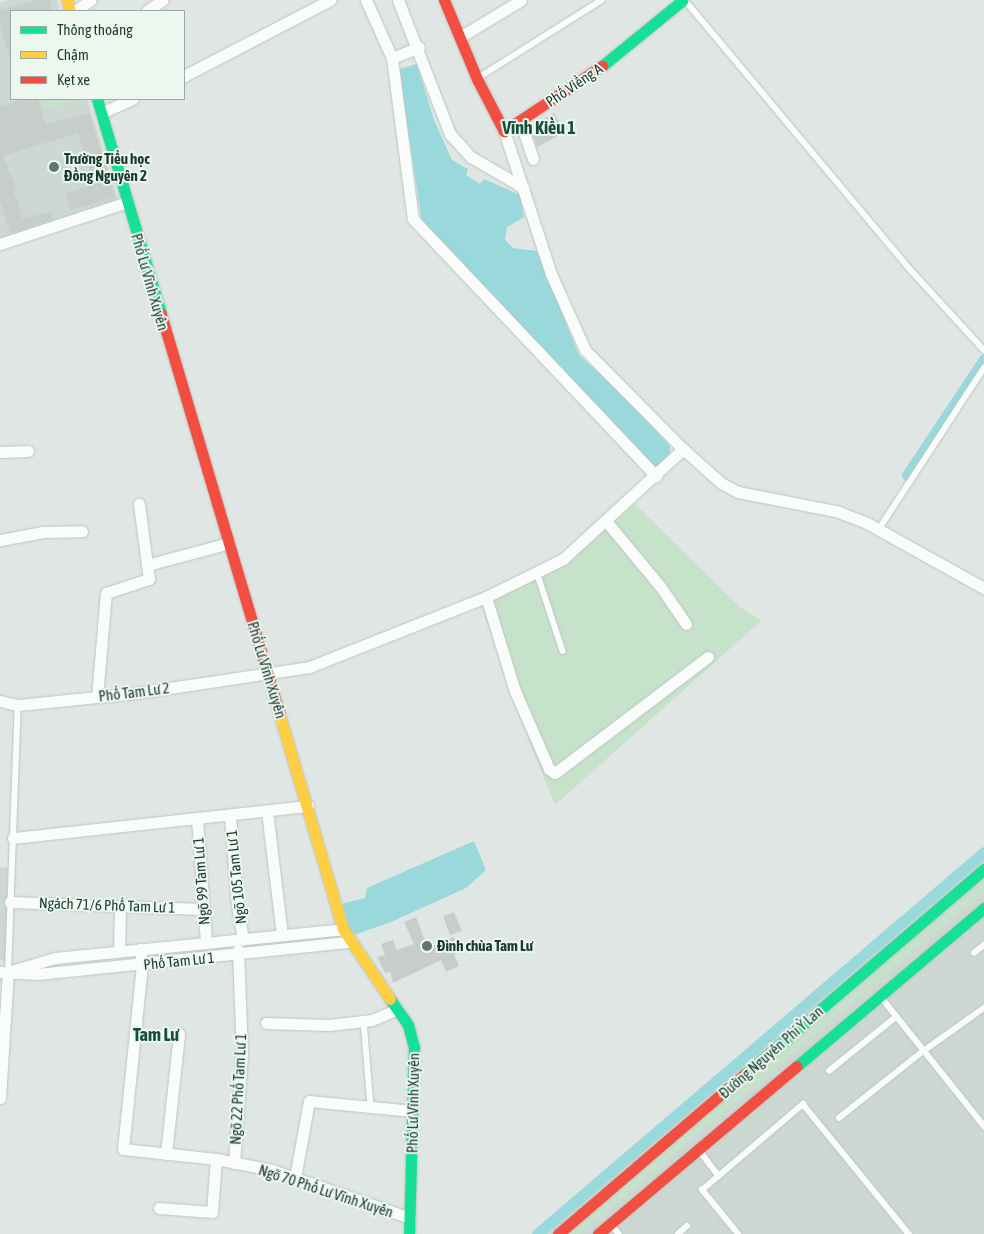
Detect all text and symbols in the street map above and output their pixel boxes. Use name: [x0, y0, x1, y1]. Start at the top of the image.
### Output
legend: [10, 10, 185, 100]
text: Thông thoáng: [57, 21, 133, 38]
text: Chậm: [57, 46, 89, 63]
street label: Phố Viềng A: [542, 60, 606, 110]
text: Kẹt xe: [57, 71, 90, 88]
district label: Vĩnh Kiều 1: [502, 117, 576, 139]
place label: Trường Tiểu học Đồng Nguyên 2: [64, 149, 150, 184]
marker: Trường Tiểu học Đồng Nguyên 2: [48, 161, 60, 173]
street label: Phố Lư Vĩnh Xuyên: [128, 231, 172, 333]
street label: Phố Lư Vĩnh Xuyên: [244, 619, 290, 721]
street label: Phố Tam Lư 2: [98, 679, 170, 705]
street label: Ngõ 105 Tam Lư 1: [222, 829, 250, 925]
street label: Ngõ 99 Tam Lư 1: [189, 837, 213, 925]
street label: Ngách 71/6 Phố Tam Lư 1: [39, 894, 175, 916]
place label: Đình chùa Tam Lư: [437, 937, 533, 955]
marker: Đình chùa Tam Lư: [421, 940, 433, 952]
street label: Phố Tam Lư 1: [143, 948, 215, 974]
street label: Đường Nguyên Phi Ỷ Lan: [715, 1002, 827, 1102]
district label: Tam Lư: [133, 1024, 179, 1046]
street label: Ngõ 22 Phố Tam Lư 1: [226, 1033, 250, 1145]
street label: Phố Lư Vĩnh Xuyên: [403, 1053, 423, 1153]
street label: Ngõ 70 Phố Lư Vĩnh Xuyên: [256, 1161, 396, 1221]

